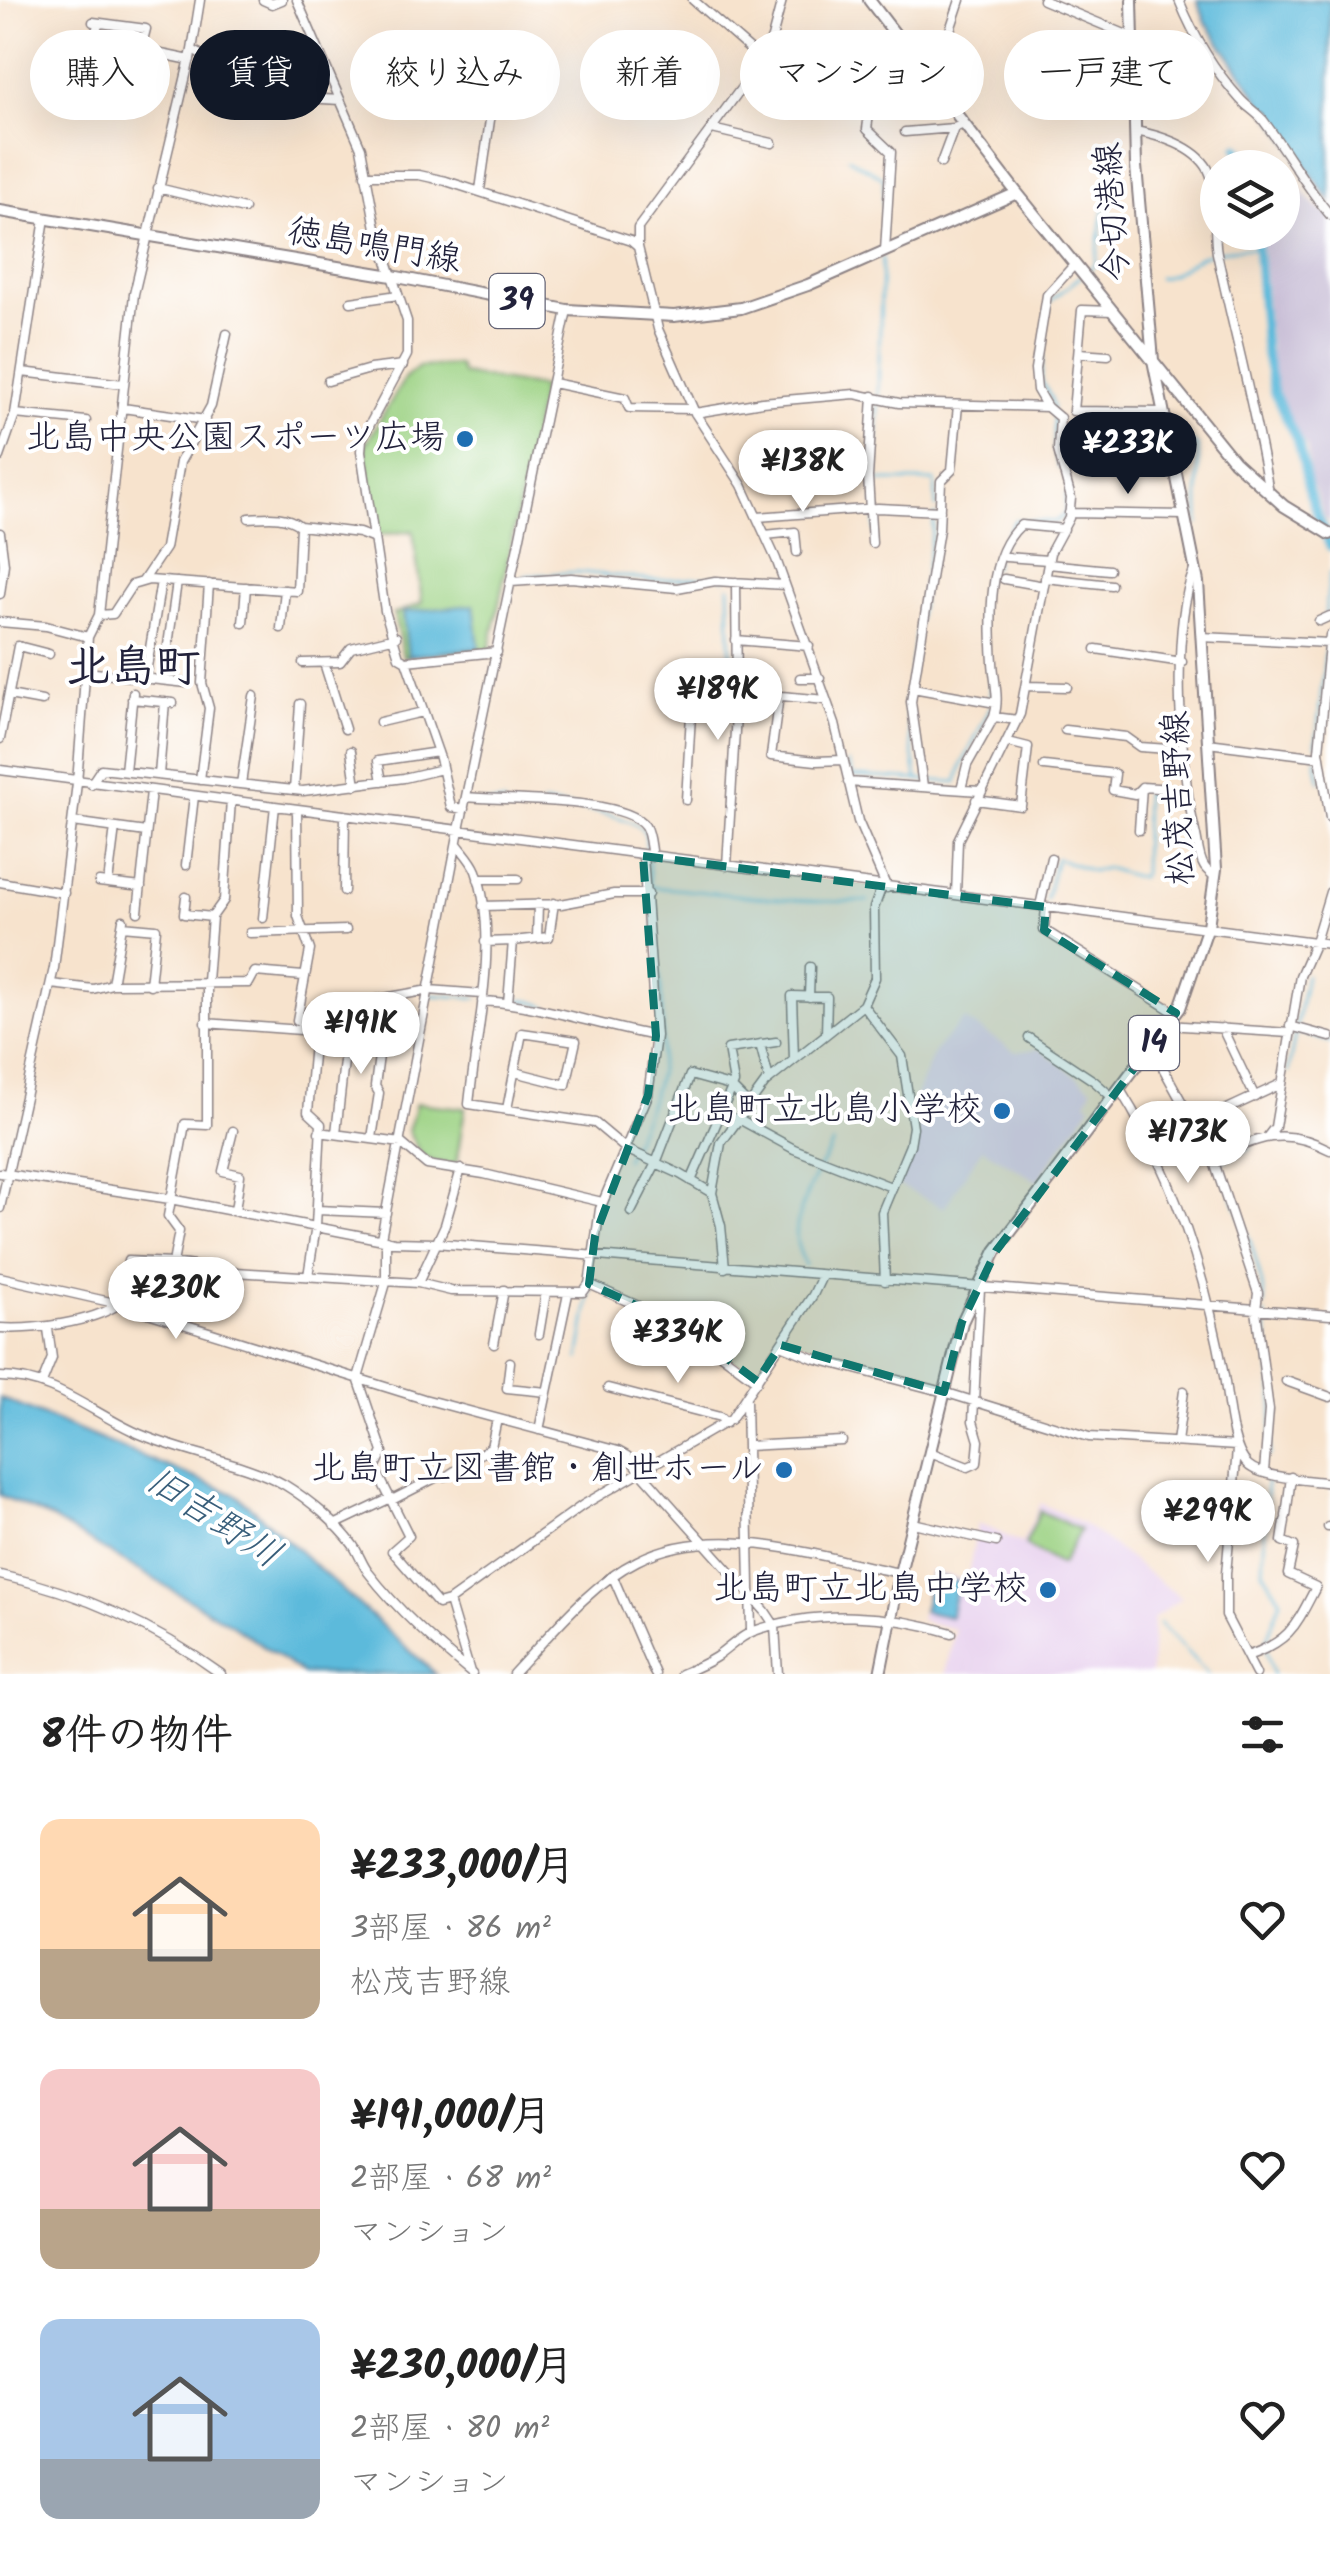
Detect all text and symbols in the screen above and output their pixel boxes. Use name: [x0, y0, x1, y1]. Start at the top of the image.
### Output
chip: 購入: [30, 30, 170, 120]
chip: 賃貸: [190, 30, 330, 120]
chip: 絞り込み: [350, 30, 560, 120]
chip: 新着: [580, 30, 720, 120]
chip: マンション: [740, 30, 984, 120]
chip: 一戸建て: [1004, 30, 1214, 120]
street label: 今切港線: [1081, 140, 1147, 284]
map controls: [1200, 150, 1300, 250]
button: layers: [1200, 150, 1300, 250]
street label: 徳島鳴門線: [283, 204, 465, 290]
road number: 39: [490, 274, 544, 328]
place label: 北島中央公園スポーツ広場: [26, 411, 445, 467]
pin: ¥233K: [1058, 412, 1198, 497]
text: ¥233K: [1082, 419, 1174, 470]
marker: 北島中央公園スポーツ広場: [454, 428, 476, 450]
pin: ¥138K: [733, 430, 873, 515]
text: ¥138K: [761, 437, 846, 488]
district label: 北島町: [65, 633, 201, 705]
pin: ¥189K: [648, 658, 788, 743]
text: ¥189K: [676, 665, 760, 716]
street label: 松茂吉野線: [1149, 710, 1211, 886]
pin: ¥191K: [291, 992, 431, 1077]
text: ¥191K: [324, 999, 398, 1050]
road number: 14: [1129, 1016, 1179, 1070]
place label: 北島町立北島小学校: [667, 1083, 982, 1139]
marker: 北島町立北島小学校: [991, 1100, 1013, 1122]
pin: ¥173K: [1118, 1101, 1258, 1186]
text: ¥173K: [1147, 1108, 1229, 1159]
pin: ¥230K: [106, 1257, 246, 1342]
text: ¥230K: [130, 1264, 222, 1315]
pin: ¥334K: [608, 1301, 748, 1386]
text: ¥334K: [632, 1308, 724, 1359]
place label: 北島町立図書館・創世ホール: [311, 1442, 764, 1498]
water label: 旧吉野川: [133, 1452, 293, 1586]
marker: 北島町立図書館・創世ホール: [773, 1459, 795, 1481]
pin: ¥299K: [1138, 1480, 1278, 1565]
text: ¥299K: [1163, 1487, 1253, 1538]
place label: 北島町立北島中学校: [713, 1562, 1028, 1618]
marker: 北島町立北島中学校: [1037, 1579, 1059, 1601]
text: 8件の物件: [40, 1703, 233, 1770]
icon: filters: [1235, 1707, 1290, 1762]
text: ¥233,000/月: [350, 1834, 576, 1901]
icon: home: [120, 1859, 240, 1979]
icon: heart: [1235, 1892, 1290, 1947]
text: 3部屋 · 86 m²: [350, 1904, 551, 1955]
text: 松茂吉野線: [350, 1958, 510, 2009]
text: ¥191,000/月: [350, 2084, 552, 2151]
icon: home: [120, 2109, 240, 2229]
icon: heart: [1235, 2142, 1290, 2197]
text: 2部屋 · 68 m²: [350, 2154, 551, 2205]
text: マンション: [350, 2208, 509, 2259]
text: ¥230,000/月: [350, 2334, 574, 2401]
icon: home: [120, 2359, 240, 2479]
icon: heart: [1235, 2392, 1290, 2447]
text: 2部屋 · 80 m²: [350, 2404, 549, 2455]
text: マンション: [350, 2458, 509, 2509]

